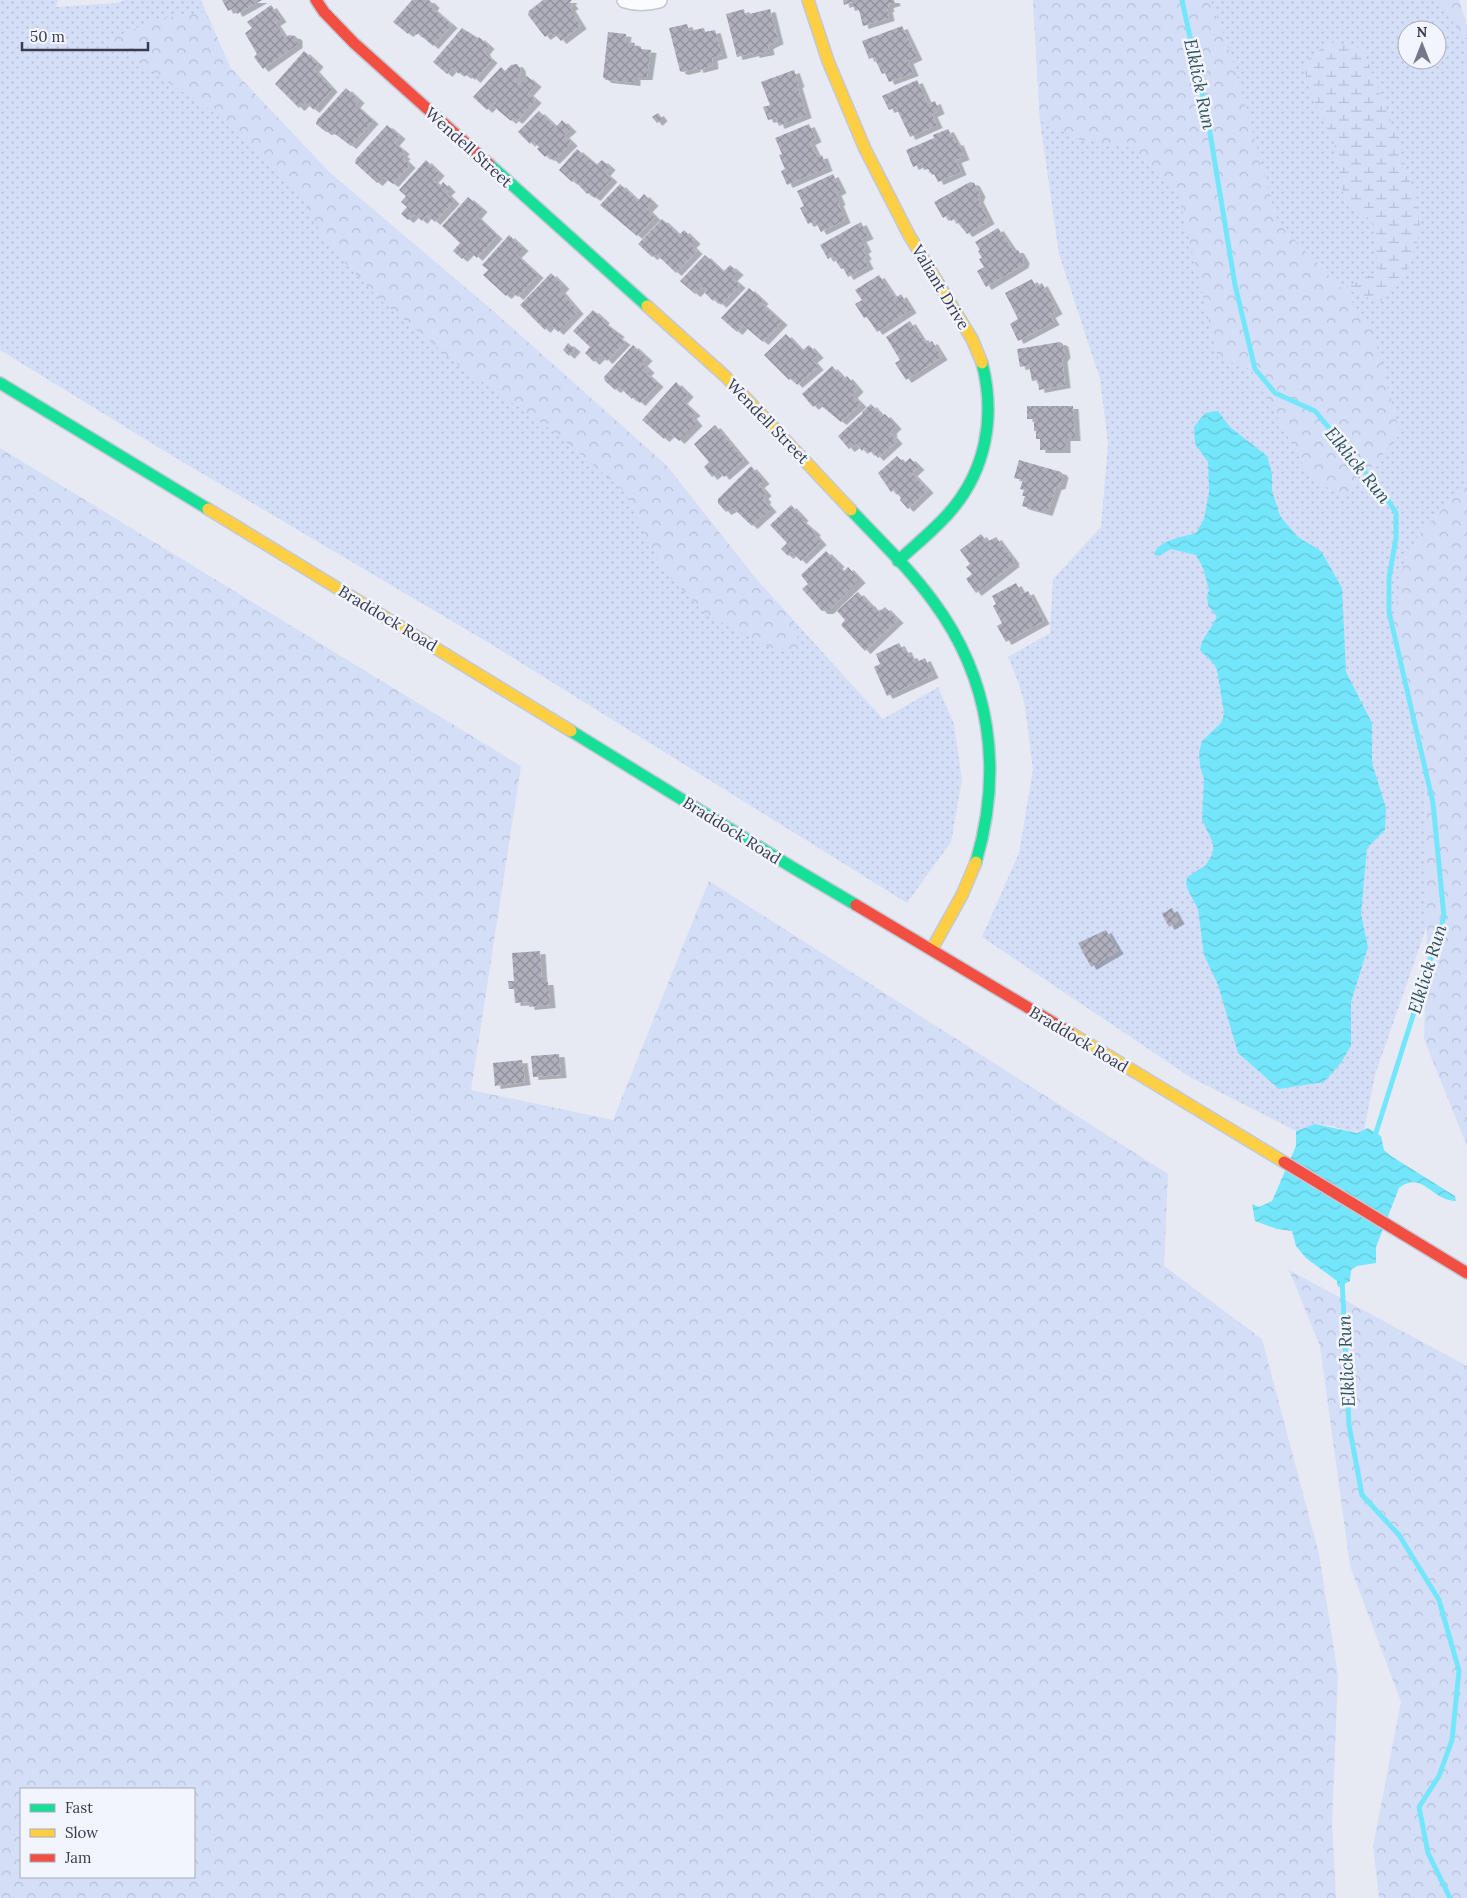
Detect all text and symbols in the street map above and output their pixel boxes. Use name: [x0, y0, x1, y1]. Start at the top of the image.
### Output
scale bar: [22, 20, 149, 52]
north arrow: [1397, 20, 1447, 70]
text: N: [1417, 23, 1428, 41]
text: 50 m: [30, 27, 65, 46]
water label: Elklick Run: [1179, 37, 1221, 131]
street label: Wendell Street: [421, 103, 517, 192]
street label: Valiant Drive: [907, 240, 974, 333]
street label: Wendell Street: [723, 374, 814, 468]
water label: Elklick Run: [1320, 422, 1396, 508]
street label: Braddock Road: [335, 581, 441, 656]
street label: Braddock Road: [679, 792, 785, 868]
water label: Elklick Run: [1403, 922, 1451, 1016]
street label: Braddock Road: [1026, 1002, 1132, 1077]
water label: Elklick Run: [1332, 1314, 1360, 1408]
legend: [20, 1788, 195, 1878]
text: Fast: [65, 1798, 93, 1817]
text: Slow: [65, 1823, 98, 1842]
text: Jam: [64, 1848, 92, 1867]

